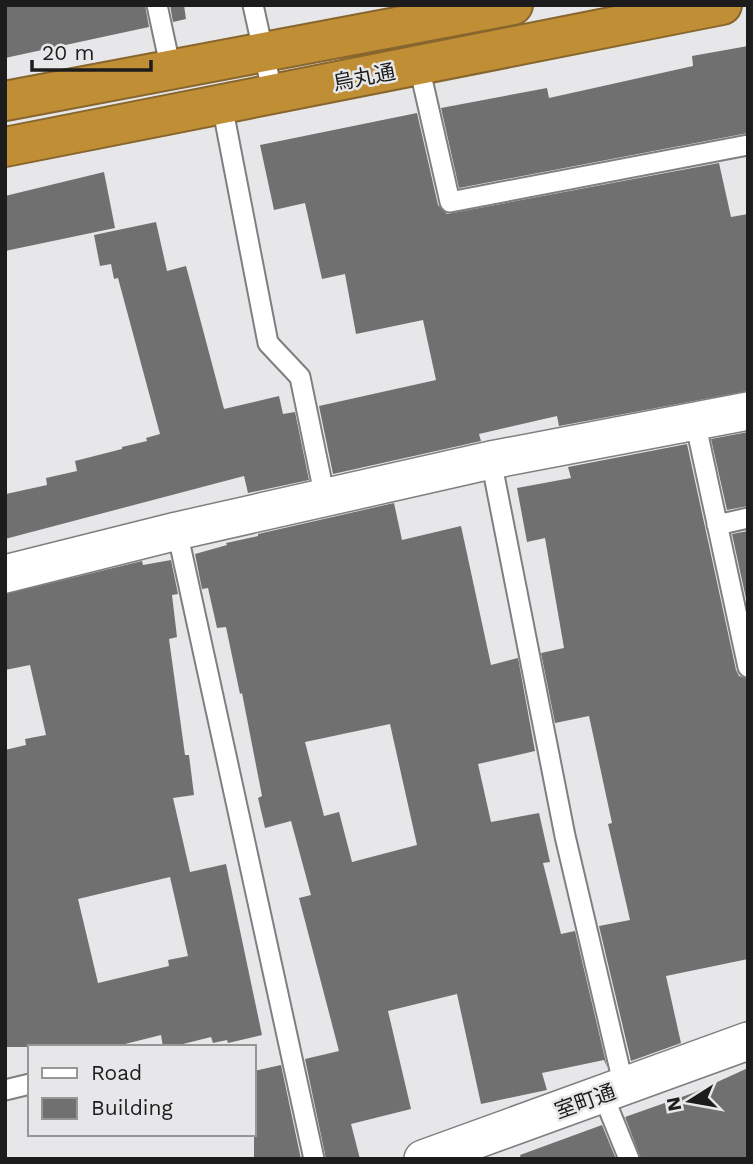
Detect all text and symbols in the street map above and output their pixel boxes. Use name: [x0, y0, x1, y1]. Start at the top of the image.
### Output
scale bar: [32, 28, 150, 72]
text: 20 m: [42, 40, 94, 65]
street label: 烏丸通: [331, 59, 397, 95]
legend: [28, 1045, 256, 1136]
text: Road: [91, 1060, 142, 1085]
north arrow: [655, 1066, 725, 1136]
street label: 室町通: [551, 1078, 619, 1124]
text: Building: [91, 1095, 173, 1120]
text: N: [661, 1095, 686, 1113]

